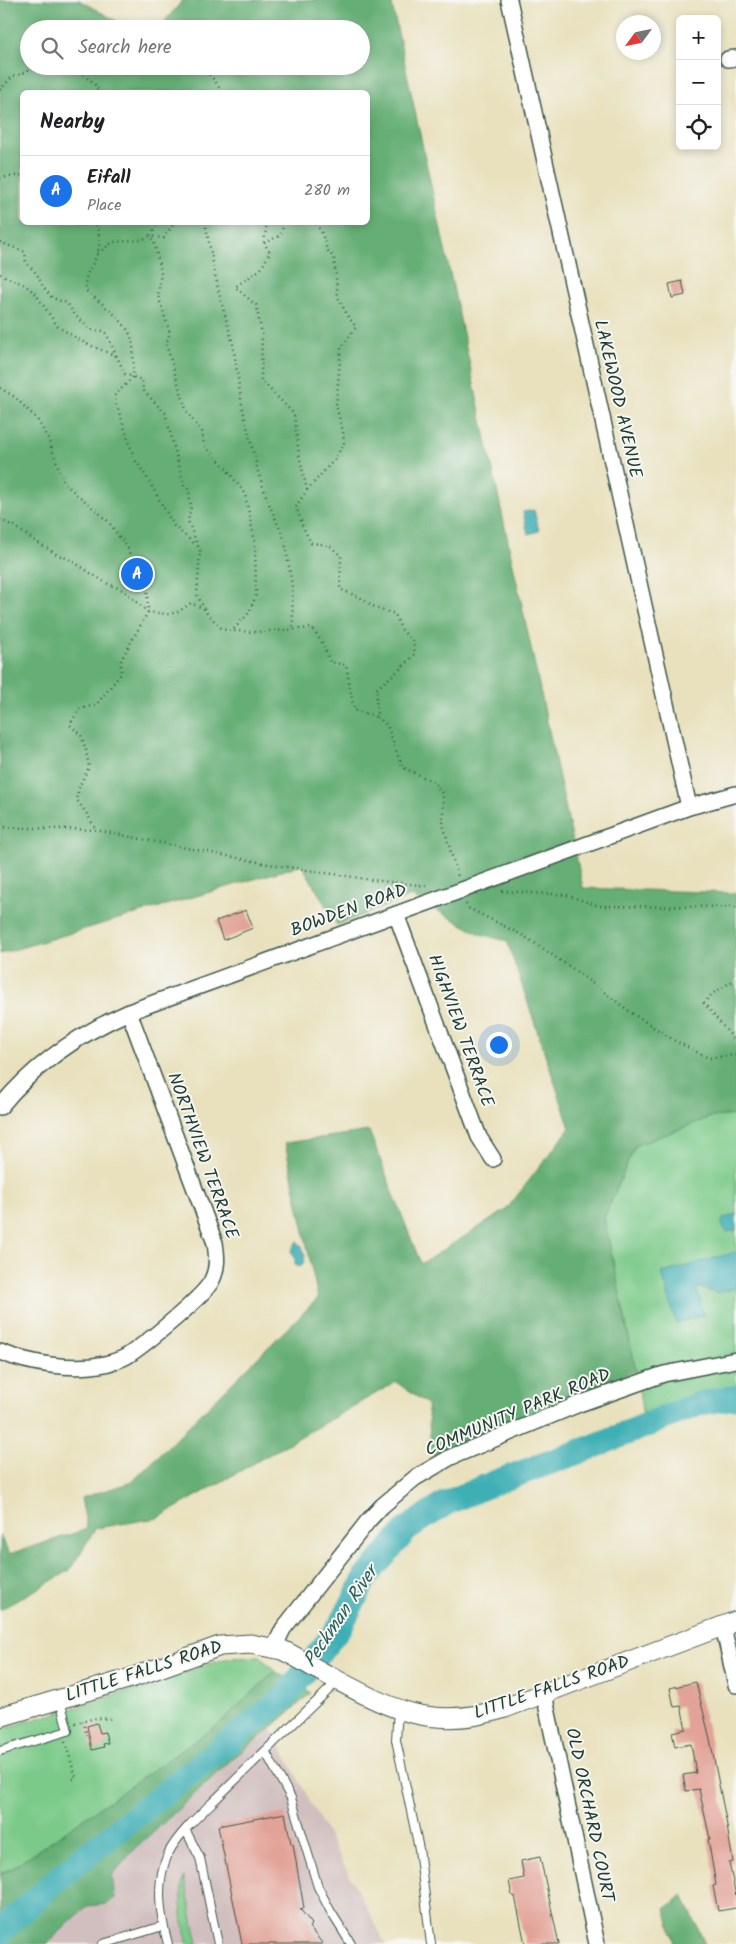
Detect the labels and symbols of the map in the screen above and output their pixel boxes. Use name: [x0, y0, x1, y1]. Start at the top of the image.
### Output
north arrow: [616, 15, 661, 60]
street label: LAKEWOOD AVENUE: [585, 317, 649, 481]
pin: A: [121, 555, 153, 593]
street label: BOWDEN ROAD: [287, 876, 412, 946]
street label: HIGHVIEW TERRACE: [419, 950, 501, 1112]
your location: [486, 1032, 512, 1058]
street label: NORTHVIEW TERRACE: [158, 1068, 246, 1244]
street label: COMMUNITY PARK ROAD: [421, 1361, 616, 1465]
water label: Peckman River: [296, 1557, 388, 1674]
street label: LITTLE FALLS ROAD: [62, 1633, 226, 1711]
street label: LITTLE FALLS ROAD: [470, 1648, 634, 1728]
street label: OLD ORCHARD COURT: [556, 1725, 622, 1906]

